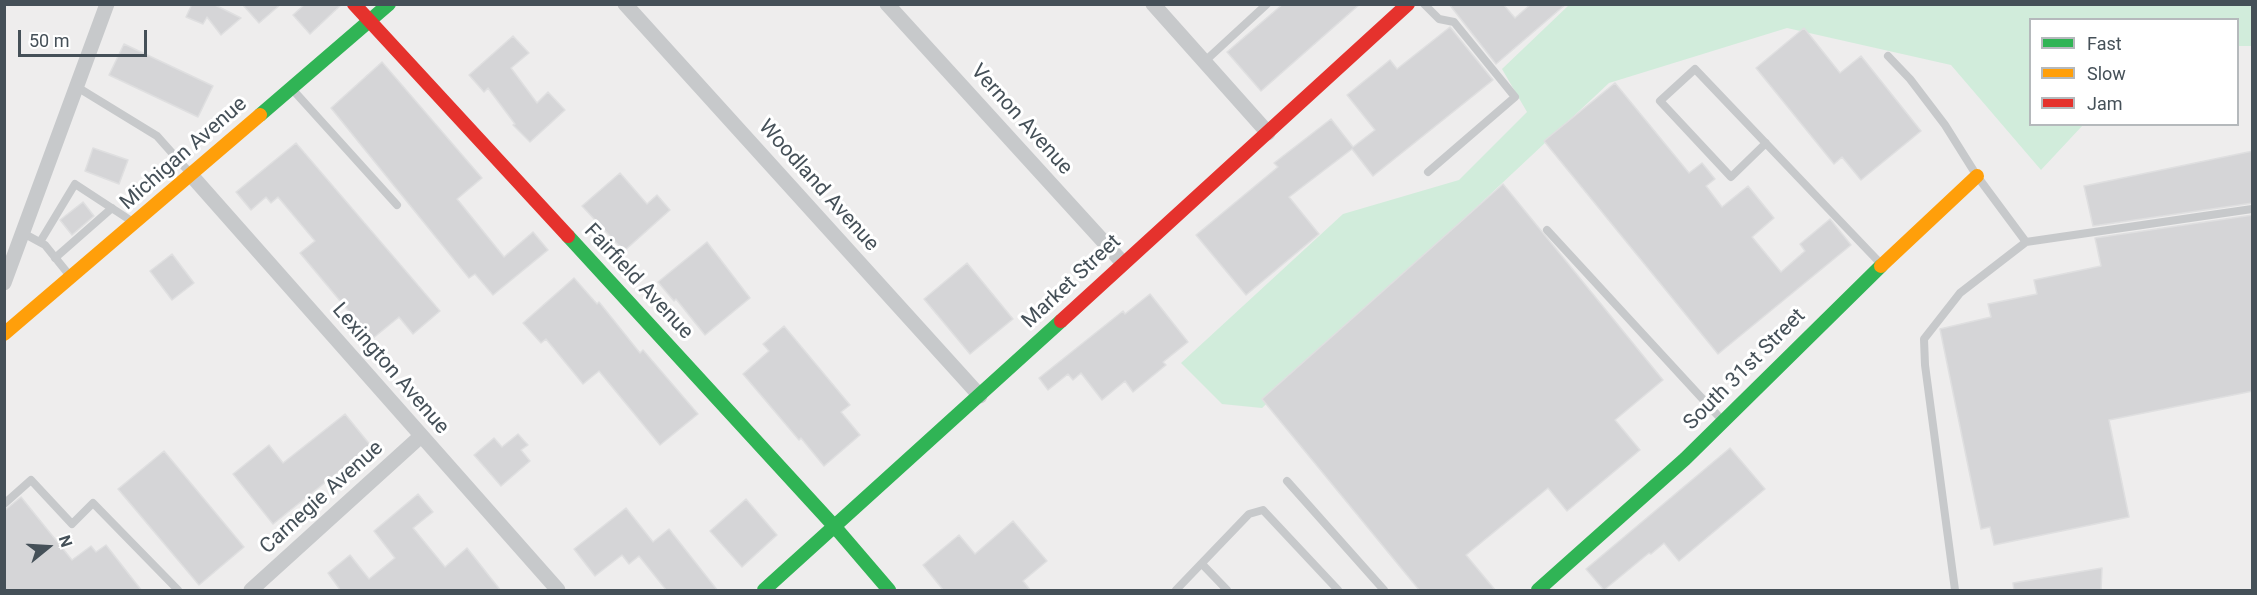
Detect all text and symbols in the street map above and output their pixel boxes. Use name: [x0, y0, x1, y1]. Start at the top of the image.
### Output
scale bar: [21, 18, 150, 56]
legend: [2029, 18, 2239, 126]
text: 50 m: [29, 30, 69, 51]
text: Fast: [2087, 33, 2122, 54]
street label: Vernon Avenue: [965, 59, 1077, 181]
text: Slow: [2087, 63, 2126, 84]
street label: Michigan Avenue: [115, 92, 253, 216]
text: Jam: [2087, 93, 2123, 114]
street label: Woodland Avenue: [752, 115, 884, 257]
street label: Fairfield Avenue: [578, 219, 698, 345]
street label: Market Street: [1017, 230, 1127, 334]
street label: Lexington Avenue: [326, 298, 454, 440]
street label: South 31st Street: [1679, 304, 1811, 436]
street label: Carnegie Avenue: [255, 436, 389, 560]
north arrow: [18, 517, 78, 577]
text: N: [55, 533, 76, 550]

